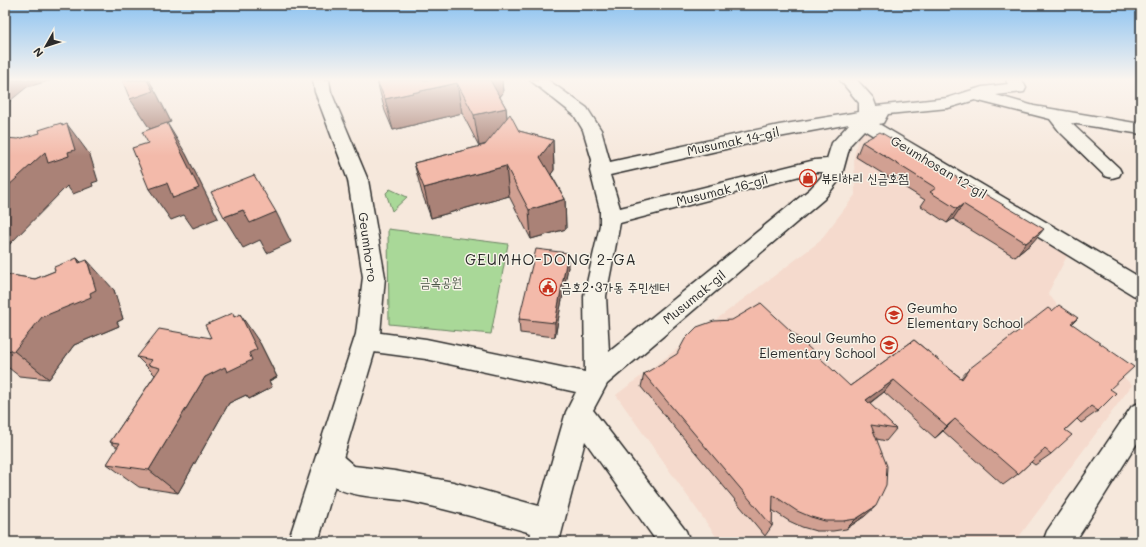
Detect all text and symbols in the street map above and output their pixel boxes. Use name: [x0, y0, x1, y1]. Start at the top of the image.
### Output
north arrow: [26, 26, 66, 66]
text: N: [29, 45, 46, 61]
street label: Musumak 14-gil: [685, 122, 781, 159]
street label: Geumhosan 12-gil: [888, 131, 990, 202]
shop icon: 뷰티하리 신금호점: [798, 168, 818, 188]
place label: 뷰티하리 신금호점: [821, 169, 909, 186]
street label: Musumak 16-gil: [674, 170, 770, 209]
street label: Geumho-ro: [355, 211, 382, 283]
district label: GEUMHO-DONG 2-GA: [465, 249, 637, 269]
street label: Musumak-gil: [659, 266, 729, 327]
park label: 금옥공원: [420, 273, 462, 290]
public building icon: 금호2·3가동 주민센터: [538, 277, 558, 297]
place label: 금호2·3가동 주민센터: [561, 278, 669, 295]
place label: Geumho Elementary School: [907, 299, 1024, 331]
school or university icon: Geumho Elementary School: [884, 305, 904, 325]
place label: Seoul Geumho Elementary School: [759, 329, 876, 361]
school or university icon: Seoul Geumho Elementary School: [879, 335, 899, 355]

